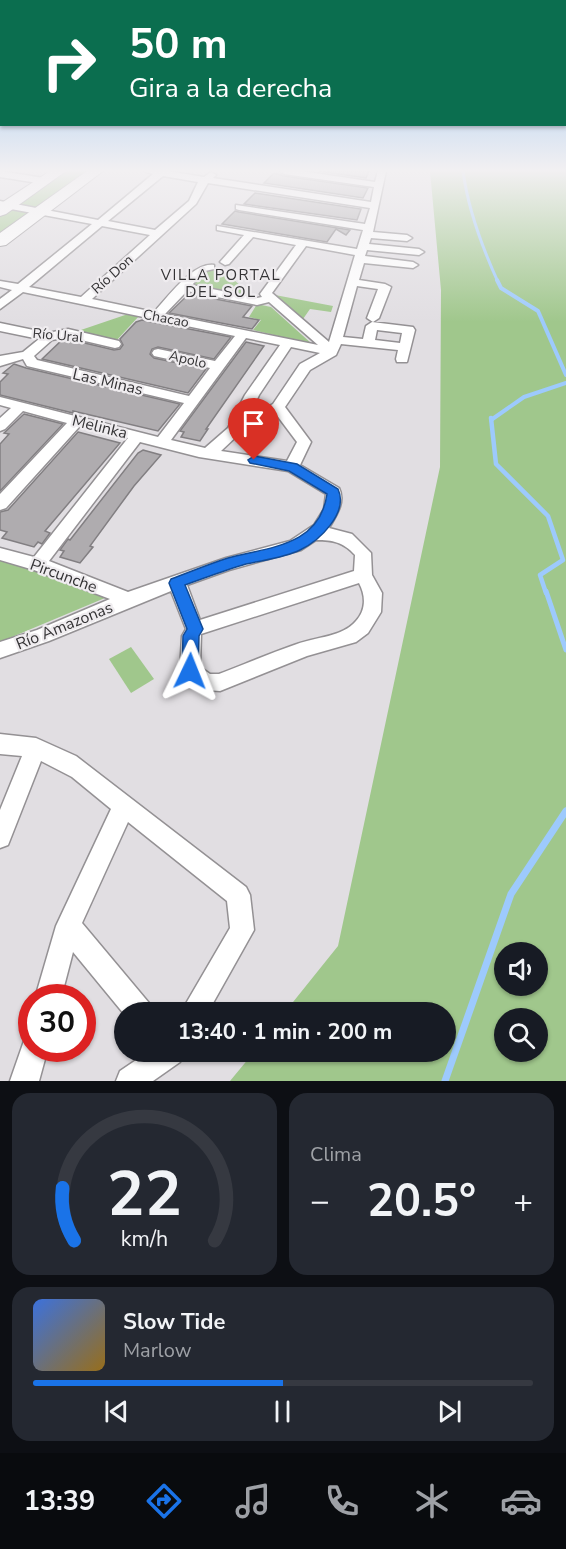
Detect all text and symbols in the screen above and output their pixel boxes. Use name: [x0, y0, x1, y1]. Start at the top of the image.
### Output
text: 50 m: [129, 16, 228, 73]
icon: right: [30, 24, 108, 102]
text: Gira a la derecha: [129, 70, 332, 107]
street label: Río Don: [87, 251, 137, 298]
district label: VILLA PORTAL DEL SOL: [160, 265, 281, 302]
street label: Chacao: [141, 305, 191, 332]
street label: Río Ural: [32, 324, 85, 347]
street label: Apolo: [167, 346, 209, 373]
street label: Las Minas: [70, 363, 145, 401]
pin: [228, 398, 279, 460]
icon: arrive: [237, 407, 270, 440]
street label: Melinka: [70, 410, 130, 444]
street label: Pircunche: [27, 554, 100, 598]
street label: Río Amazonas: [13, 596, 116, 655]
position arrow: [158, 639, 222, 703]
map controls: [494, 942, 548, 1062]
button: sound: [494, 942, 548, 996]
speed limit sign: 30: [18, 984, 96, 1062]
button: search: [494, 1008, 548, 1062]
text: 13:40 · 1 min · 200 m: [178, 1017, 392, 1047]
text: Clima: [310, 1141, 362, 1168]
text: 22: [107, 1152, 182, 1237]
text: 20.5°: [367, 1171, 476, 1232]
text: −: [310, 1179, 330, 1224]
text: +: [513, 1179, 533, 1224]
text: km/h: [121, 1224, 168, 1254]
text: Slow Tide: [123, 1307, 225, 1337]
text: Marlow: [123, 1337, 191, 1364]
icon: previous: [100, 1395, 133, 1428]
icon: pause: [266, 1395, 299, 1428]
icon: next: [433, 1395, 466, 1428]
icon: directions: [143, 1480, 185, 1522]
icon: music: [232, 1480, 274, 1522]
icon: phone: [321, 1480, 363, 1522]
icon: climate: [411, 1480, 453, 1522]
icon: car: [500, 1480, 542, 1522]
text: 13:39: [24, 1483, 95, 1520]

